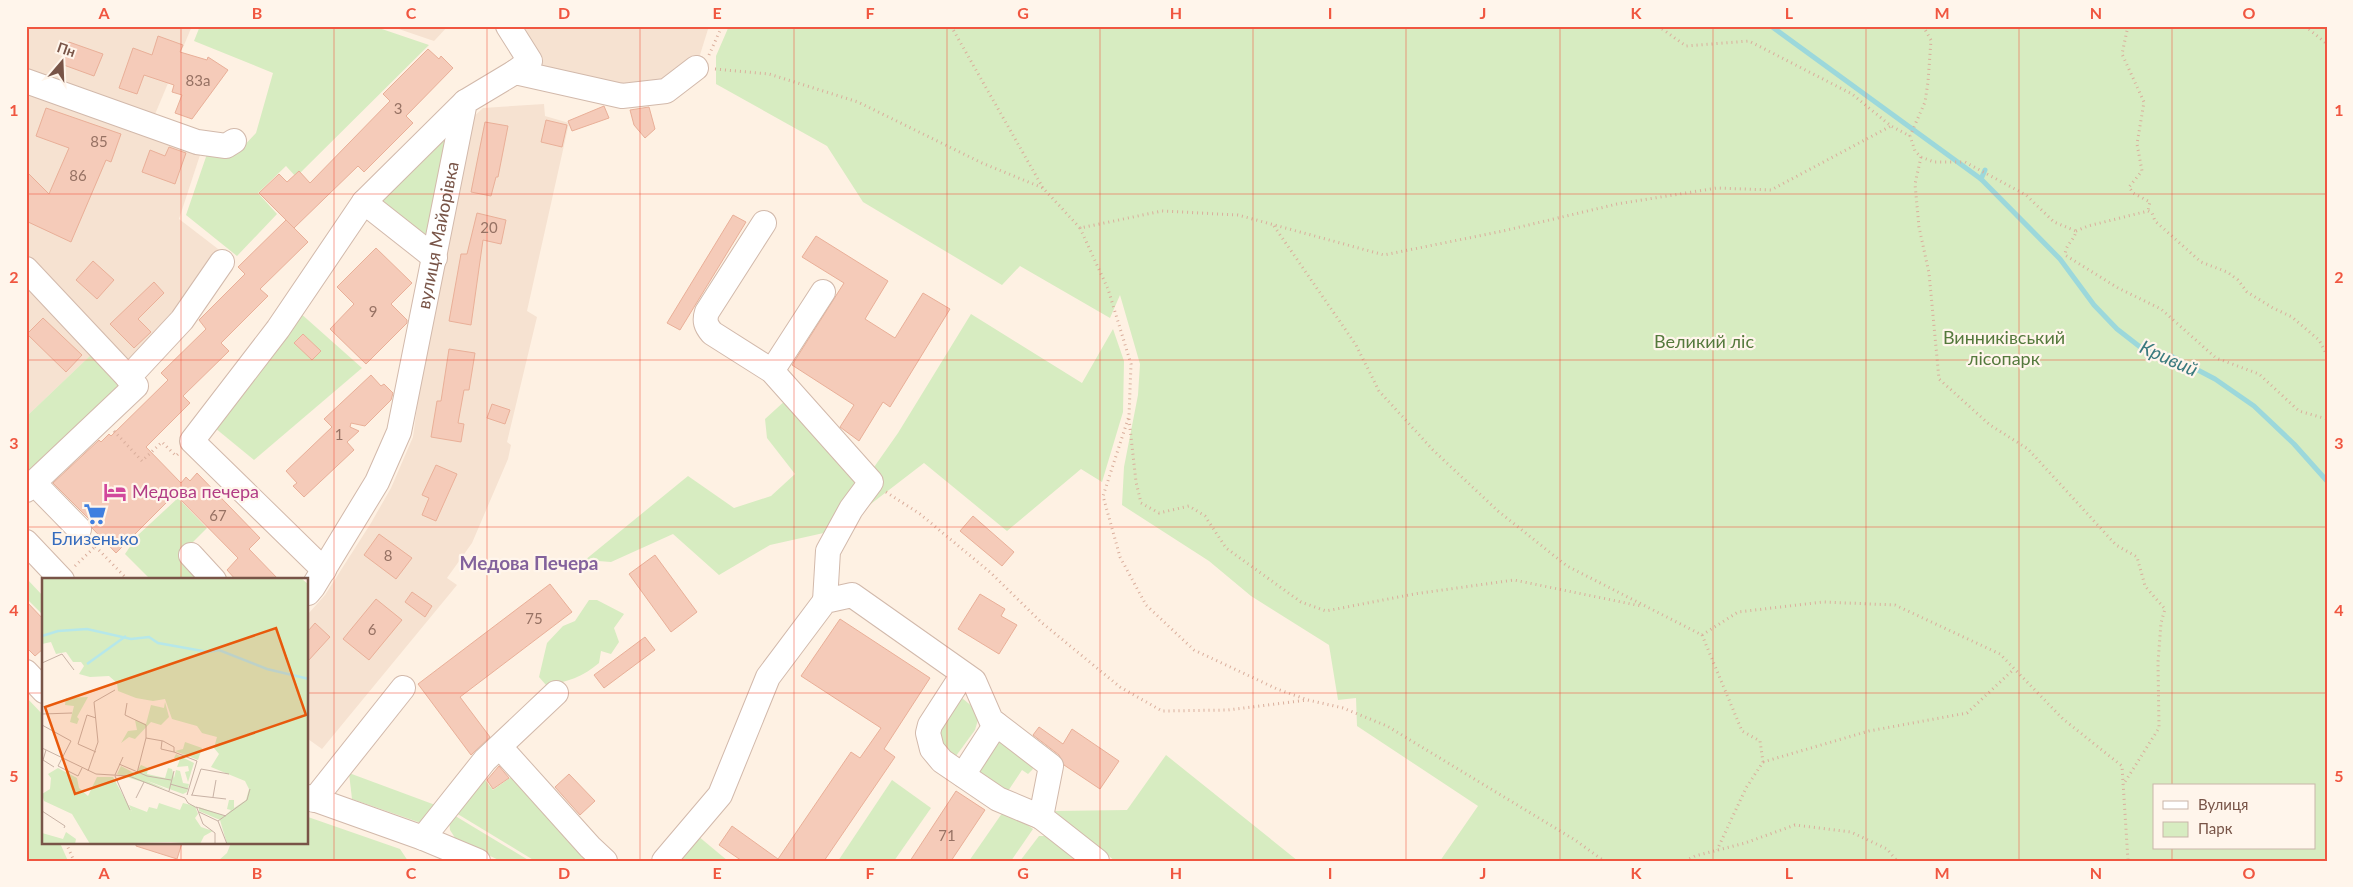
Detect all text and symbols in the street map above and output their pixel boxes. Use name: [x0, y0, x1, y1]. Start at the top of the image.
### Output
text: A: [97, 3, 110, 22]
text: B: [252, 3, 262, 22]
text: C: [406, 3, 417, 22]
text: D: [558, 3, 570, 22]
text: E: [712, 3, 722, 22]
text: F: [865, 3, 875, 22]
text: G: [1017, 3, 1029, 22]
text: H: [1170, 3, 1182, 22]
text: I: [1328, 3, 1332, 22]
text: J: [1480, 3, 1486, 22]
text: K: [1631, 3, 1643, 22]
text: L: [1785, 3, 1794, 22]
text: M: [1934, 3, 1950, 22]
text: N: [2090, 3, 2102, 22]
text: O: [2243, 3, 2256, 22]
north arrow: [38, 38, 88, 88]
text: Пн: [55, 38, 78, 60]
house number: 83а: [186, 71, 210, 89]
house number: 3: [394, 99, 402, 117]
text: 1: [9, 100, 19, 119]
text: 1: [2334, 100, 2344, 119]
house number: 85: [90, 132, 108, 150]
street label: вулиця Майорівка: [412, 159, 463, 311]
house number: 86: [69, 166, 87, 184]
house number: 20: [480, 218, 498, 236]
text: 2: [9, 267, 19, 286]
text: 2: [2334, 267, 2344, 286]
house number: 9: [369, 302, 377, 320]
park label: Винниківський лісопарк: [1943, 326, 2065, 369]
park label: Великий ліс: [1654, 330, 1754, 352]
water label: Кривий: [2137, 335, 2202, 380]
house number: 1: [335, 425, 343, 443]
text: 3: [9, 433, 19, 452]
text: 3: [2334, 433, 2344, 452]
hotel icon: Медова печера: [102, 479, 128, 505]
place label: Медова печера: [132, 480, 259, 502]
supermarket icon: Близенько: [82, 501, 108, 527]
house number: 67: [209, 506, 227, 524]
place label: Близенько: [51, 527, 139, 549]
house number: 8: [384, 546, 392, 564]
district label: Медова Печера: [460, 551, 598, 574]
inset map: [42, 578, 309, 844]
text: 4: [9, 600, 19, 619]
text: 4: [2334, 600, 2344, 619]
house number: 75: [525, 609, 543, 627]
house number: 6: [368, 620, 377, 638]
text: 5: [9, 766, 19, 785]
text: 5: [2334, 766, 2344, 785]
legend: [2153, 784, 2316, 850]
text: Вулиця: [2198, 795, 2248, 813]
text: Парк: [2198, 819, 2233, 837]
house number: 71: [938, 826, 956, 844]
text: A: [97, 863, 110, 882]
text: B: [252, 863, 262, 882]
text: C: [406, 863, 417, 882]
text: D: [558, 863, 570, 882]
text: E: [712, 863, 722, 882]
text: F: [865, 863, 875, 882]
text: G: [1017, 863, 1029, 882]
text: H: [1170, 863, 1182, 882]
text: I: [1328, 863, 1332, 882]
text: J: [1480, 863, 1486, 882]
text: K: [1631, 863, 1643, 882]
text: L: [1785, 863, 1794, 882]
text: M: [1934, 863, 1950, 882]
text: N: [2090, 863, 2102, 882]
text: O: [2243, 863, 2256, 882]

